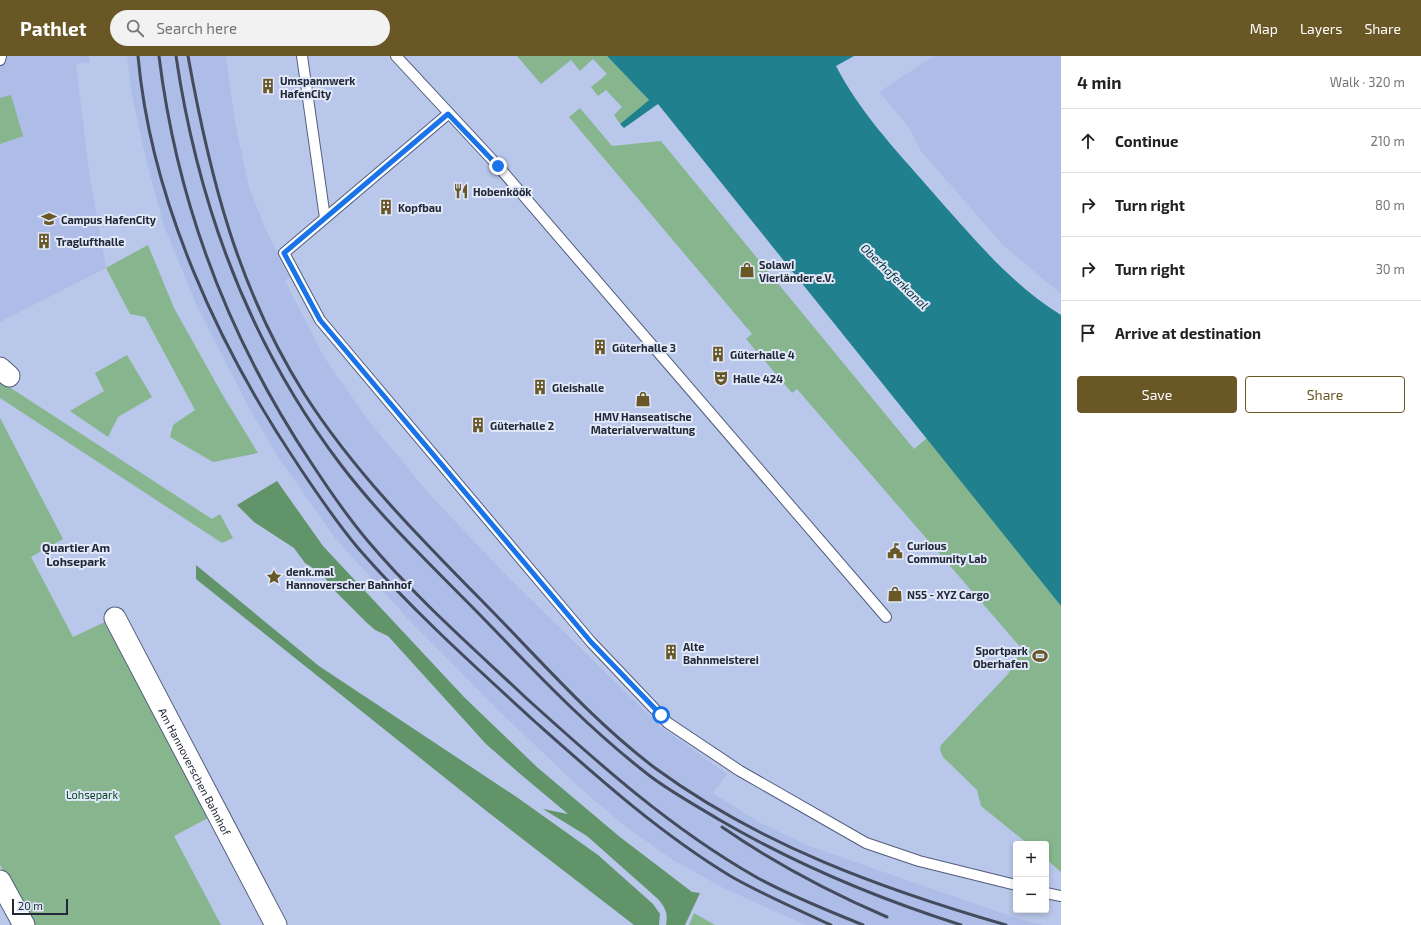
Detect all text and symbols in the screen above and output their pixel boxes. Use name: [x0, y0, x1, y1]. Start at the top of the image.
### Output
search box: [110, 10, 390, 46]
text: Pathlet: [20, 17, 86, 40]
icon: search: [124, 17, 146, 39]
text: Search here: [156, 19, 237, 37]
text: Map: [1250, 20, 1278, 37]
text: Layers: [1300, 20, 1342, 37]
text: Share: [1364, 20, 1401, 37]
text: 4 min: [1077, 72, 1121, 92]
place label: Umspannwerk HafenCity: [280, 74, 356, 101]
text: Walk · 320 m: [1330, 74, 1405, 90]
building icon: Umspannwerk HafenCity: [259, 77, 277, 95]
icon: ahead: [1077, 130, 1099, 152]
text: Continue: [1115, 132, 1178, 150]
text: 210 m: [1370, 133, 1405, 149]
route end: [489, 157, 507, 175]
restaurant icon: Hobenköök: [452, 182, 470, 200]
place label: Hobenköök: [473, 185, 532, 198]
icon: right: [1077, 194, 1099, 216]
text: Turn right: [1115, 196, 1185, 214]
text: 80 m: [1375, 197, 1405, 213]
building icon: Kopfbau: [377, 198, 395, 216]
place label: Kopfbau: [398, 201, 442, 214]
school or university icon: Campus HafenCity: [40, 210, 58, 228]
place label: Campus HafenCity: [61, 213, 157, 227]
building icon: Traglufthalle: [35, 232, 53, 250]
place label: Traglufthalle: [56, 235, 125, 248]
water label: Oberhafenkanal: [858, 240, 932, 312]
place label: Solawi Vierländer e.V.: [759, 258, 834, 284]
icon: right: [1077, 258, 1099, 280]
text: Turn right: [1115, 260, 1185, 278]
shop icon: Solawi Vierländer e.V.: [738, 261, 756, 279]
text: 30 m: [1376, 261, 1405, 277]
icon: arrive: [1077, 322, 1099, 344]
text: Arrive at destination: [1115, 324, 1261, 342]
building icon: Güterhalle 3: [591, 338, 609, 356]
place label: Güterhalle 3: [612, 341, 676, 354]
building icon: Güterhalle 4: [709, 345, 727, 363]
place label: Güterhalle 4: [730, 348, 795, 361]
theatre icon: Halle 424: [712, 369, 730, 387]
place label: Halle 424: [733, 372, 783, 385]
button: Save: [1077, 376, 1237, 413]
button: Share: [1245, 376, 1405, 413]
building icon: Gleishalle: [531, 378, 549, 396]
place label: Gleishalle: [552, 381, 604, 394]
shop icon: HMV Hanseatische Materialverwaltung: [634, 390, 652, 408]
place label: HMV Hanseatische Materialverwaltung: [591, 410, 696, 436]
building icon: Güterhalle 2: [469, 416, 487, 434]
place label: Güterhalle 2: [490, 419, 554, 432]
place label: Curious Community Lab: [907, 539, 988, 566]
district label: Quartier Am Lohsepark: [42, 540, 110, 568]
public building icon: Curious Community Lab: [886, 542, 904, 560]
place label: denk.mal Hannoverscher Bahnhof: [286, 565, 412, 591]
place icon: denk.mal Hannoverscher Bahnhof: [265, 568, 283, 586]
shop icon: N55 - XYZ Cargo: [886, 585, 904, 603]
place label: N55 - XYZ Cargo: [907, 588, 990, 601]
place label: Alte Bahnmeisterei: [683, 640, 759, 666]
building icon: Alte Bahnmeisterei: [662, 643, 680, 661]
place label: Sportpark Oberhafen: [973, 644, 1029, 670]
sports icon: Sportpark Oberhafen: [1031, 647, 1049, 665]
street label: Am Hannoverschen Bahnhof: [157, 705, 234, 838]
route start: [652, 706, 670, 724]
park label: Lohsepark: [66, 788, 118, 801]
map controls: [1013, 841, 1049, 913]
button: +: [1013, 841, 1049, 877]
button: −: [1013, 877, 1049, 913]
scale bar: [12, 897, 68, 916]
text: 20 m: [18, 899, 43, 912]

